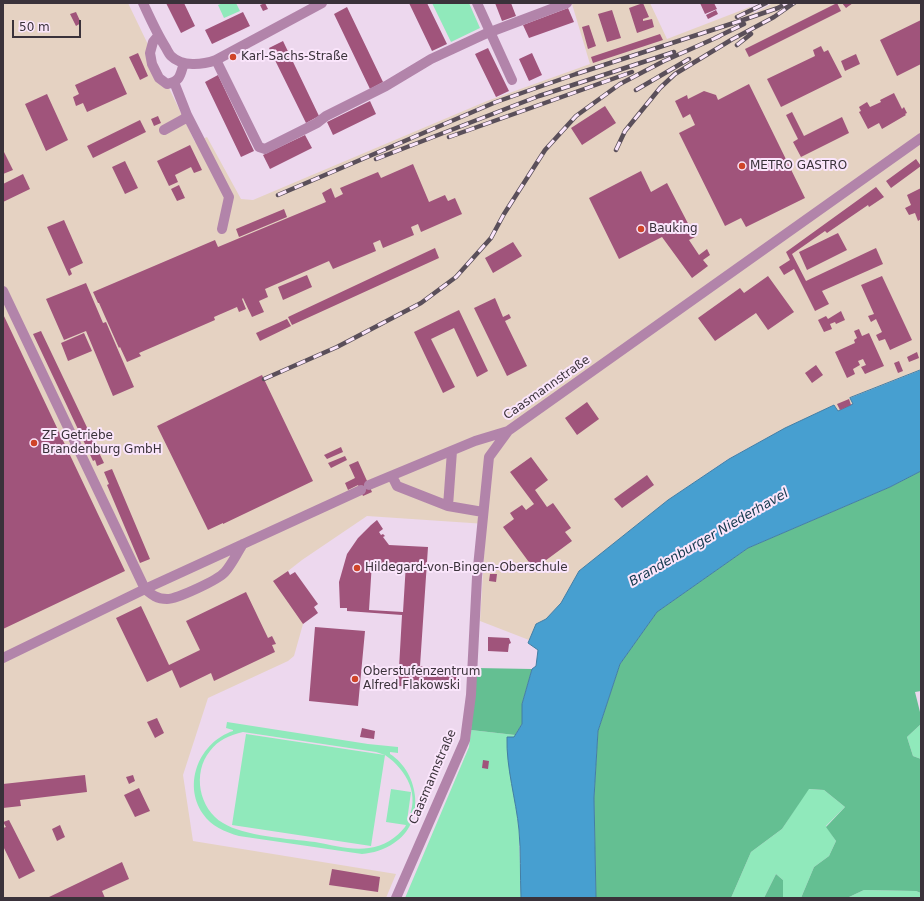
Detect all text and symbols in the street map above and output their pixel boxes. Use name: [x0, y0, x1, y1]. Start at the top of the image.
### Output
scale bar: [14, 12, 83, 38]
text: 50 m: [19, 20, 50, 34]
place label: Karl-Sachs-Straße: [241, 50, 348, 64]
marker: Karl-Sachs-Straße: [228, 52, 238, 62]
place label: METRO GASTRO: [750, 159, 847, 173]
marker: METRO GASTRO: [737, 161, 747, 171]
place label: Bauking: [649, 222, 698, 236]
marker: Bauking: [636, 224, 646, 234]
street label: Caasmannstraße: [501, 353, 593, 423]
place label: ZF Getriebe Brandenburg GmbH: [42, 429, 162, 457]
marker: ZF Getriebe Brandenburg GmbH: [29, 438, 39, 448]
water label: Brandenburger Niederhavel: [627, 486, 791, 590]
place label: Hildegard-von-Bingen-Oberschule: [365, 561, 568, 575]
marker: Hildegard-von-Bingen-Oberschule: [352, 563, 362, 573]
place label: Oberstufenzentrum Alfred Flakowski: [363, 665, 480, 693]
marker: Oberstufenzentrum Alfred Flakowski: [350, 674, 360, 684]
street label: Caasmannstraße: [406, 727, 460, 827]

